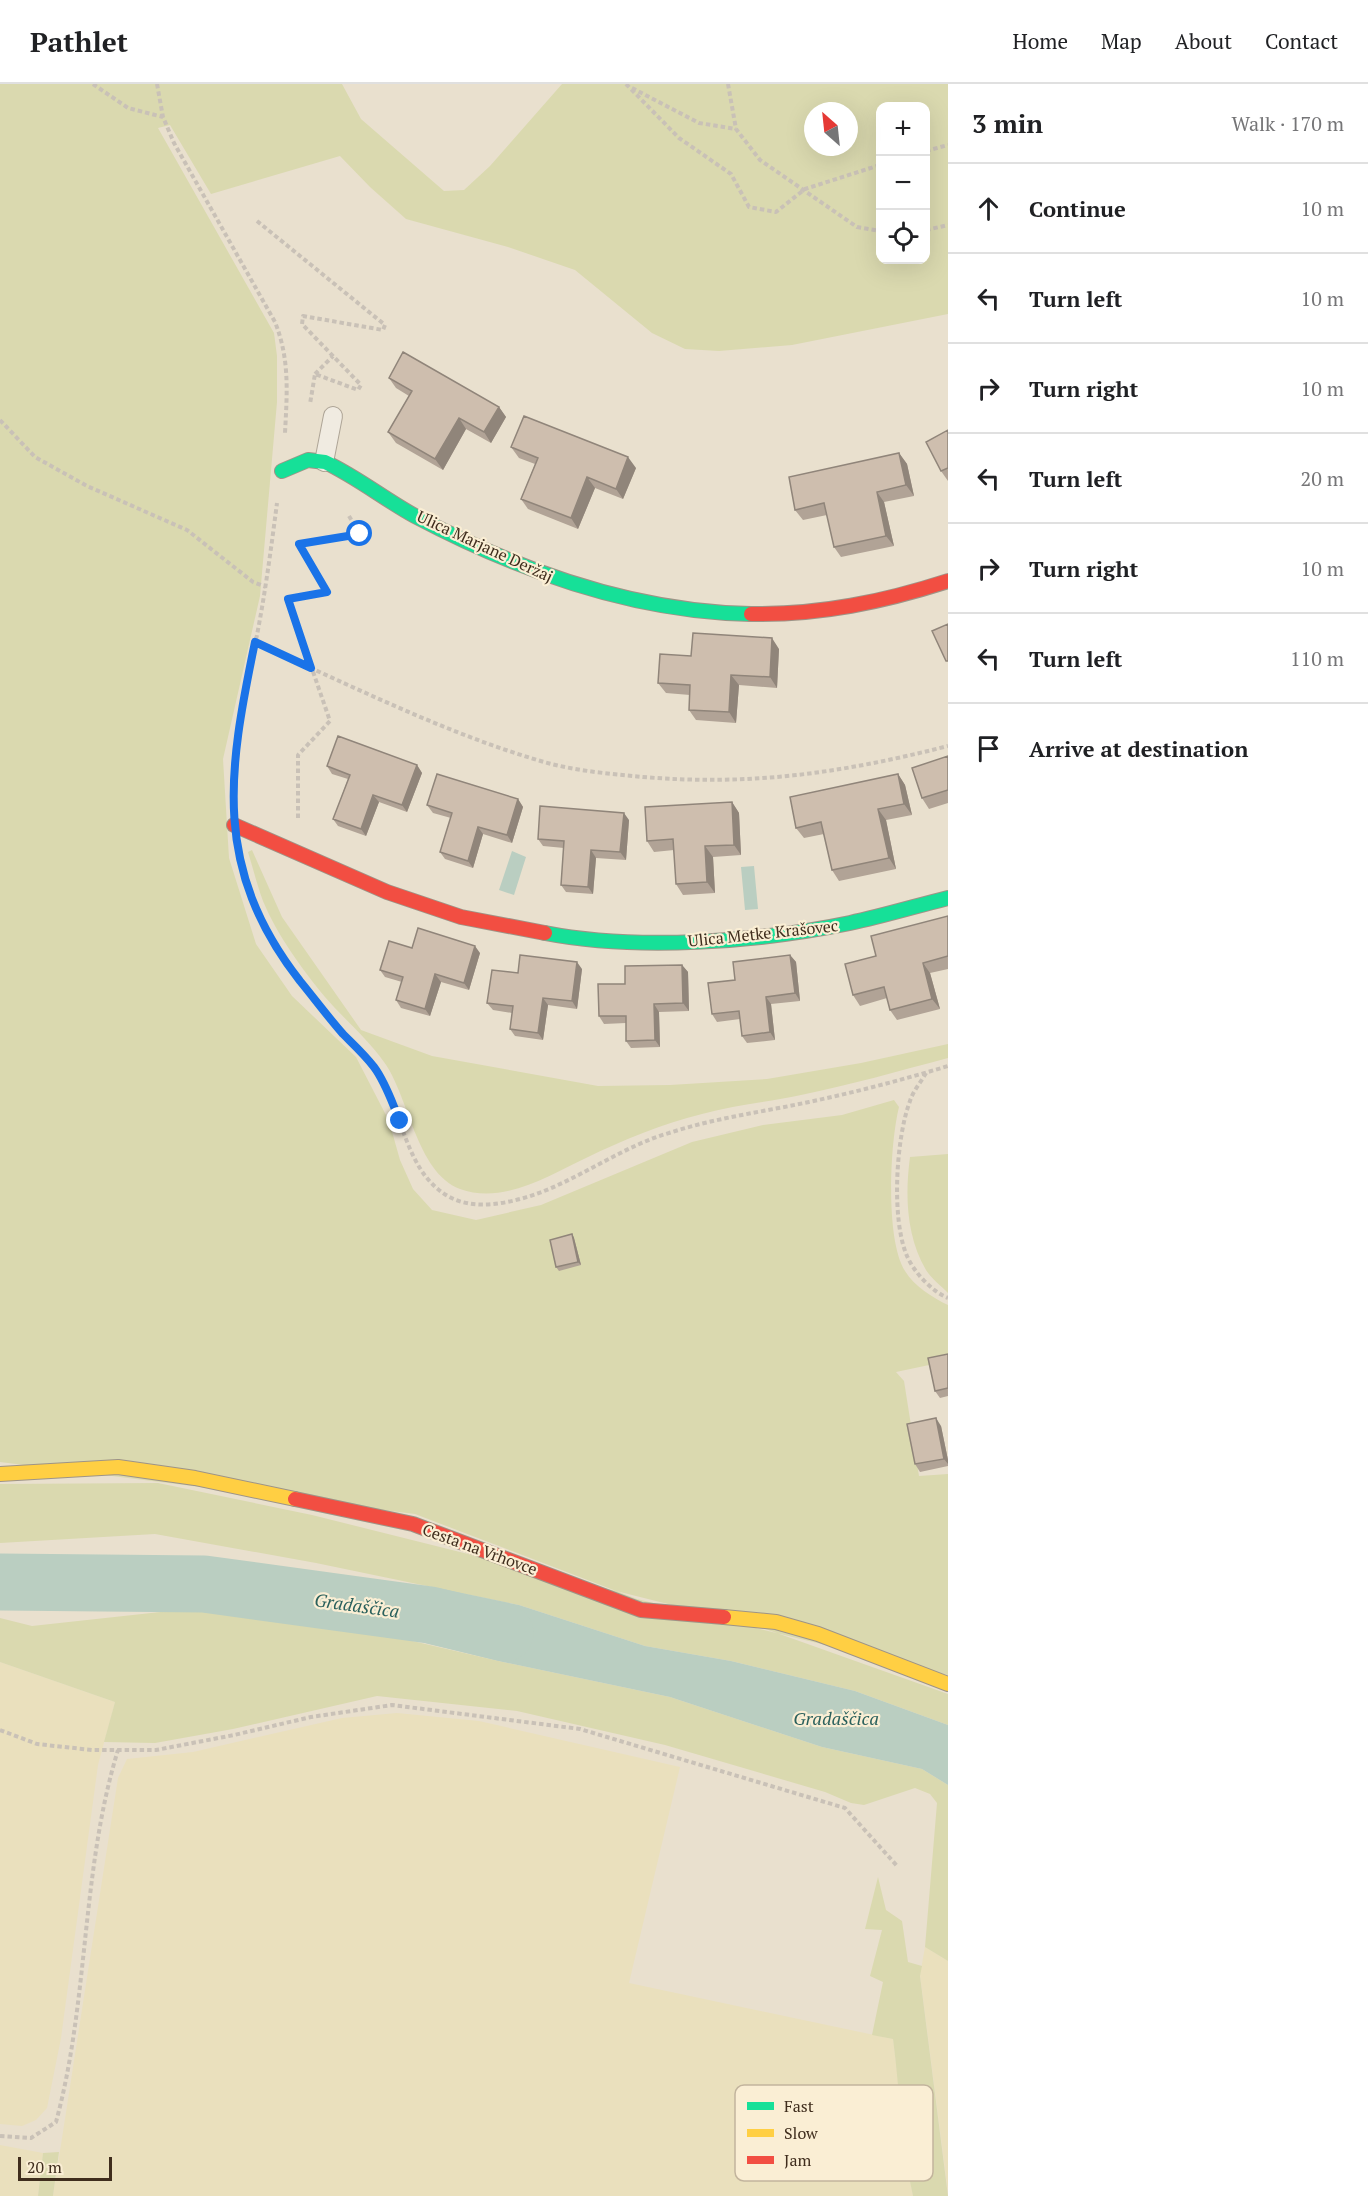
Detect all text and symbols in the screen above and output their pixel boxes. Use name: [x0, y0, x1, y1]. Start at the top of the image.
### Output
text: Pathlet: [30, 23, 128, 60]
text: Home: [1012, 27, 1068, 55]
text: Map: [1101, 27, 1142, 55]
text: About: [1175, 27, 1232, 55]
text: Contact: [1265, 27, 1338, 55]
north arrow: [804, 102, 858, 156]
map controls: [876, 102, 930, 264]
button: +: [876, 102, 930, 156]
text: 3 min: [972, 106, 1043, 140]
text: Walk · 170 m: [1232, 110, 1344, 137]
button: −: [876, 156, 930, 210]
icon: ahead: [972, 192, 1005, 225]
text: Continue: [1029, 194, 1126, 223]
text: 10 m: [1301, 195, 1344, 222]
button: locate: [876, 210, 930, 264]
icon: left: [972, 282, 1005, 315]
text: Turn left: [1029, 284, 1122, 313]
text: 10 m: [1301, 285, 1344, 312]
icon: right: [972, 372, 1005, 405]
text: Turn right: [1029, 374, 1138, 403]
text: 10 m: [1301, 375, 1344, 402]
icon: left: [972, 462, 1005, 495]
text: Turn left: [1029, 464, 1122, 493]
text: 20 m: [1301, 465, 1344, 492]
street label: Ulica Marjane Deržaj: [413, 505, 557, 587]
route start: [346, 520, 372, 546]
icon: right: [972, 552, 1005, 585]
text: Turn right: [1029, 554, 1138, 583]
text: 10 m: [1301, 555, 1344, 582]
icon: left: [972, 642, 1005, 675]
text: Turn left: [1029, 644, 1122, 673]
text: 110 m: [1290, 645, 1344, 672]
icon: arrive: [972, 732, 1005, 765]
text: Arrive at destination: [1029, 734, 1248, 763]
street label: Ulica Metke Krašovec: [687, 914, 839, 952]
route end: [386, 1107, 412, 1133]
street label: Cesta na Vrhovce: [420, 1518, 540, 1580]
water label: Gradaščica: [313, 1587, 401, 1623]
water label: Gradaščica: [793, 1706, 879, 1730]
legend: [735, 2085, 933, 2181]
text: Fast: [784, 2095, 814, 2117]
text: Slow: [784, 2122, 818, 2144]
text: Jam: [784, 2149, 812, 2171]
scale bar: [18, 2154, 112, 2182]
text: 20 m: [27, 2156, 62, 2178]

